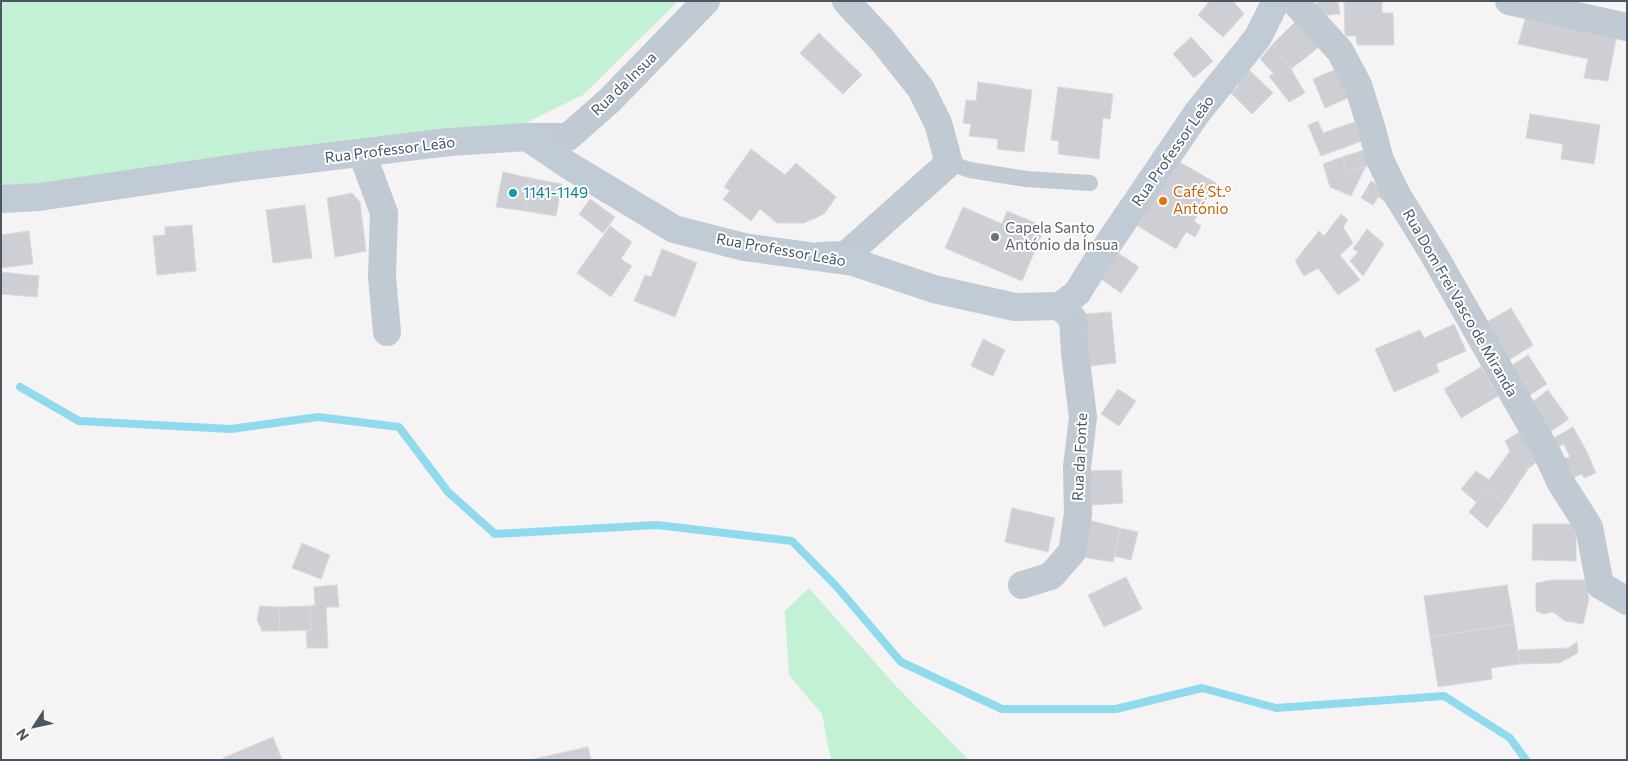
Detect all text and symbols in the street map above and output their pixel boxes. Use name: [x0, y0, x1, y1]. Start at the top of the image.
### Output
street label: Rua da Insua: [587, 48, 661, 120]
street label: Rua Professor Leão: [1128, 92, 1218, 210]
street label: Rua Professor Leão: [324, 133, 456, 167]
place label: Café St.º António: [1173, 183, 1231, 218]
place label: 1141-1149: [523, 184, 588, 202]
marker: 1141-1149: [507, 187, 519, 199]
marker: Café St.º António: [1157, 195, 1169, 207]
street label: Rua Dom Frei Vasco de Miranda: [1399, 206, 1521, 400]
place label: Capela Santo António da Ínsua: [1005, 219, 1118, 254]
street label: Rua Professor Leão: [715, 230, 847, 270]
marker: Capela Santo António da Ínsua: [989, 231, 1001, 243]
street label: Rua da Fonte: [1069, 412, 1091, 502]
north arrow: [10, 701, 60, 751]
text: N: [12, 726, 32, 744]

